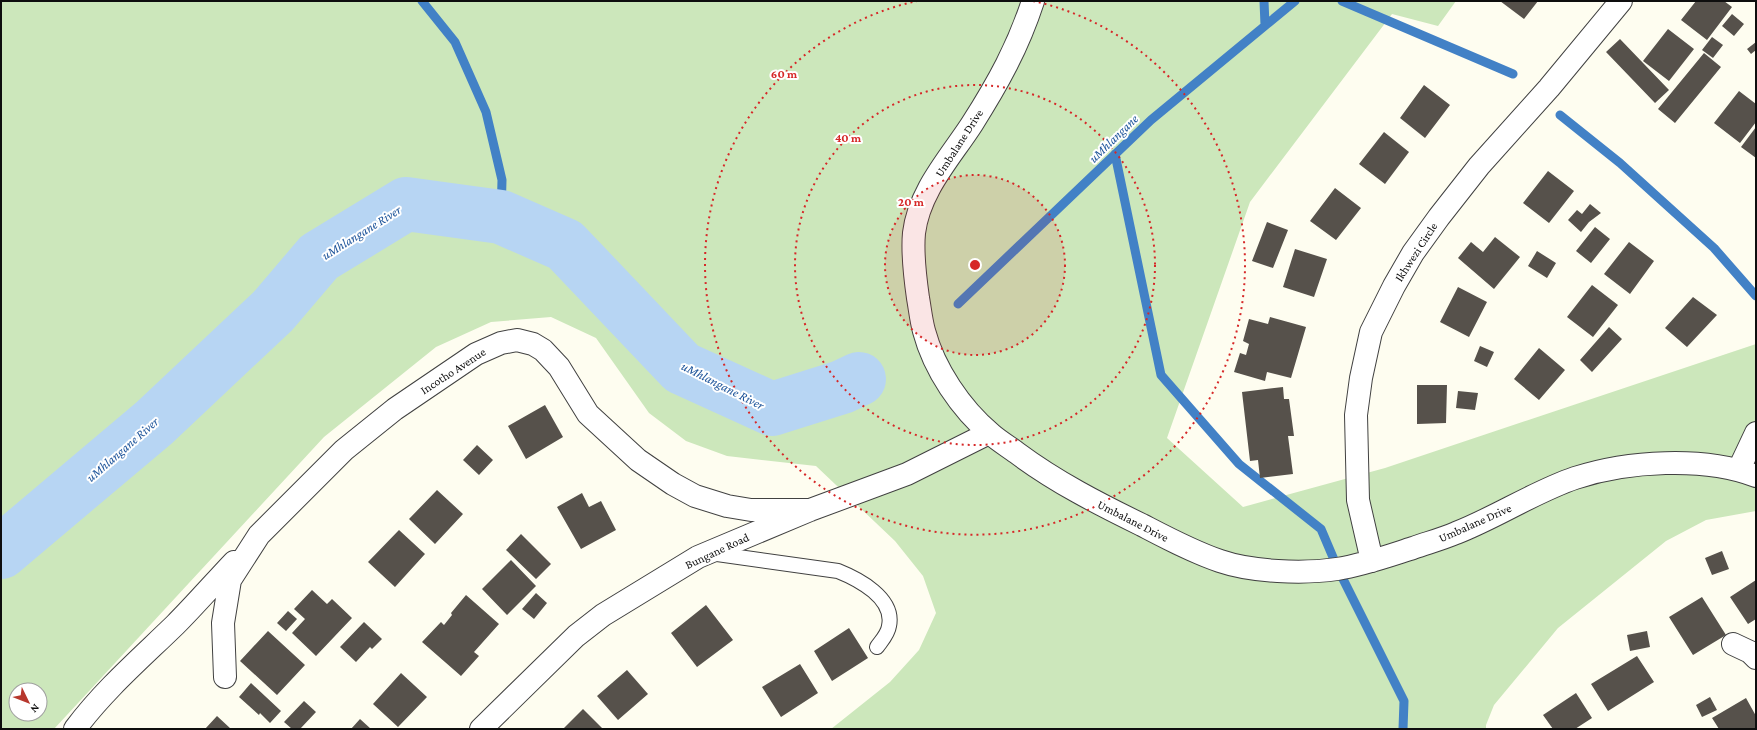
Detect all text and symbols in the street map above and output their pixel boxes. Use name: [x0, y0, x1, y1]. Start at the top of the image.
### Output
text: 60 m: [771, 67, 798, 81]
street label: Umbalane Drive: [932, 107, 986, 179]
water label: uMhlangane: [1086, 111, 1141, 166]
text: 40 m: [835, 131, 862, 145]
text: 20 m: [898, 195, 925, 209]
water label: uMhlangane River: [319, 202, 404, 263]
street label: Ikhwezi Circle: [1392, 220, 1440, 284]
centre of rings: [968, 258, 982, 272]
street label: Incotho Avenue: [418, 345, 488, 397]
water label: uMhlangane River: [679, 358, 767, 413]
water label: uMhlangane River: [83, 414, 162, 485]
street label: Umbalane Drive: [1095, 497, 1171, 545]
street label: Umbalane Drive: [1437, 501, 1513, 545]
street label: Bungane Road: [683, 530, 752, 572]
north arrow: [8, 682, 48, 722]
text: N: [28, 702, 42, 716]

